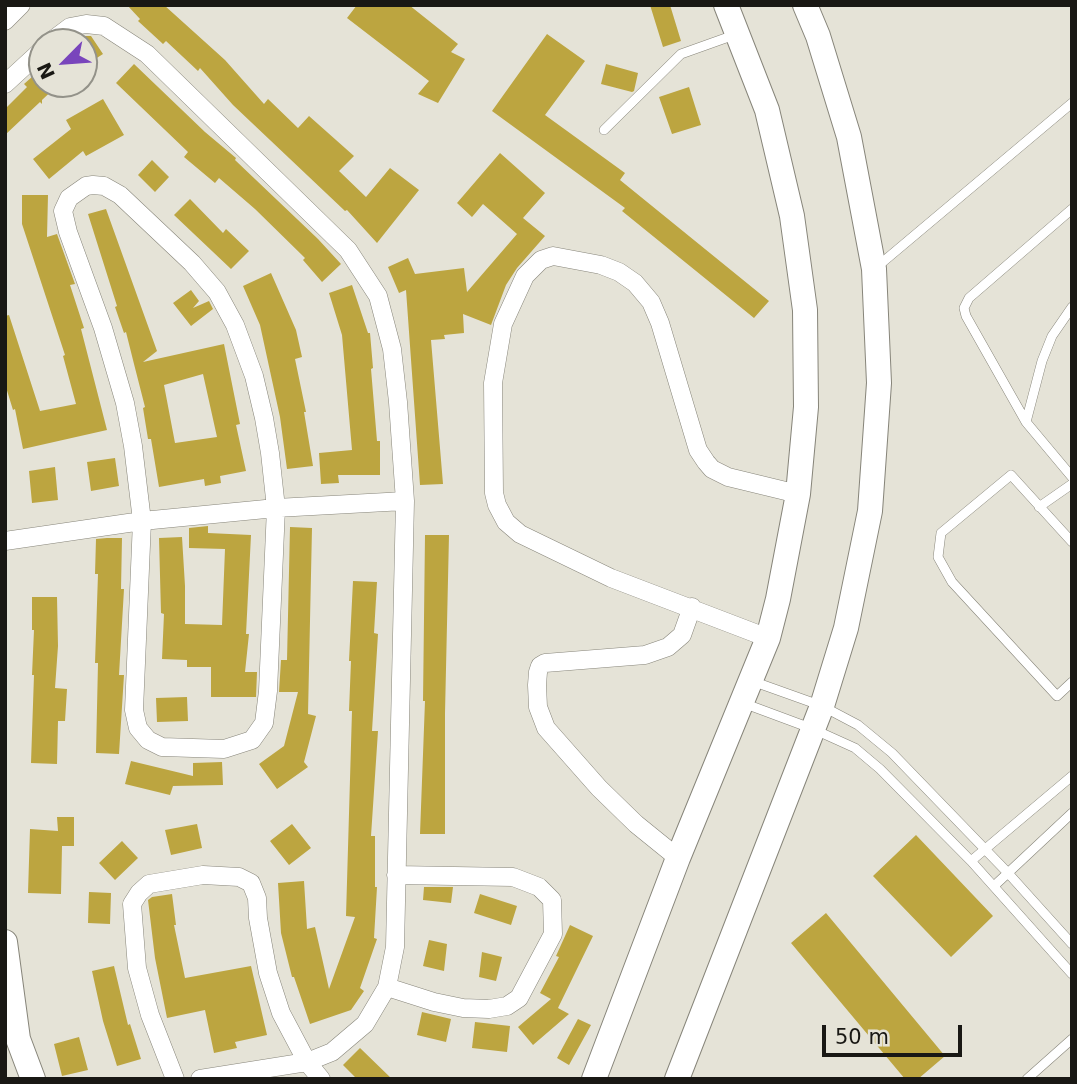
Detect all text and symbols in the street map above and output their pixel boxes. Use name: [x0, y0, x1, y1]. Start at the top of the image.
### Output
north arrow: [28, 28, 98, 98]
text: N: [32, 59, 59, 83]
scale bar: [825, 1010, 965, 1054]
text: 50 m: [835, 1025, 889, 1049]

